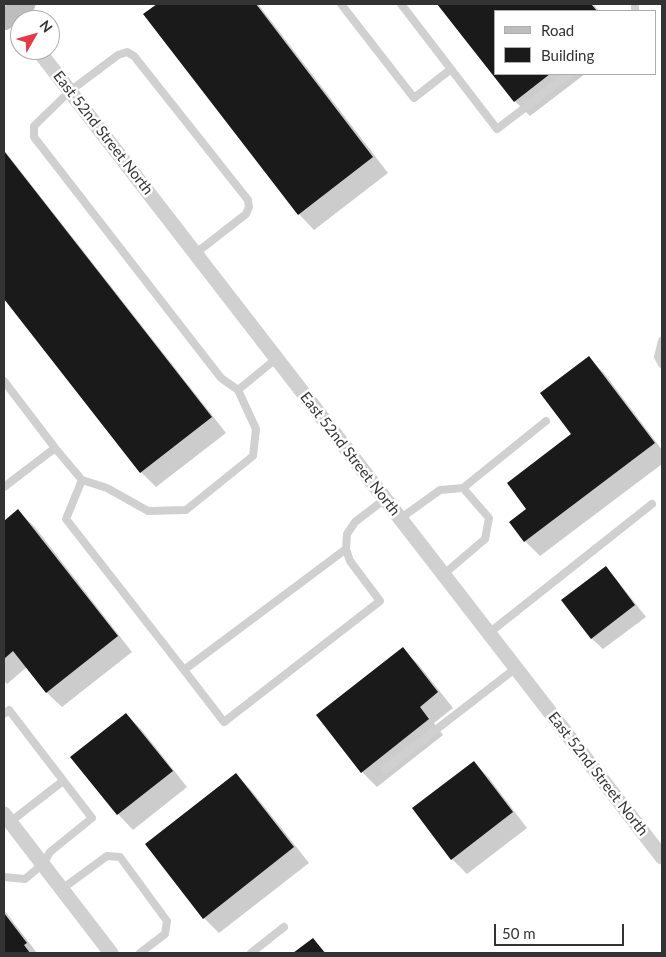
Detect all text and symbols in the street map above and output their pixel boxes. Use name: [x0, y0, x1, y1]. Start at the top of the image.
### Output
north arrow: [10, 10, 60, 60]
legend: [493, 10, 656, 75]
text: N: [36, 17, 56, 36]
text: Road: [541, 21, 574, 39]
text: Building: [541, 46, 594, 64]
street label: East 52nd Street North: [49, 68, 157, 198]
street label: East 52nd Street North: [296, 389, 404, 519]
street label: East 52nd Street North: [544, 709, 652, 839]
scale bar: [496, 914, 626, 946]
text: 50 m: [502, 924, 536, 942]

